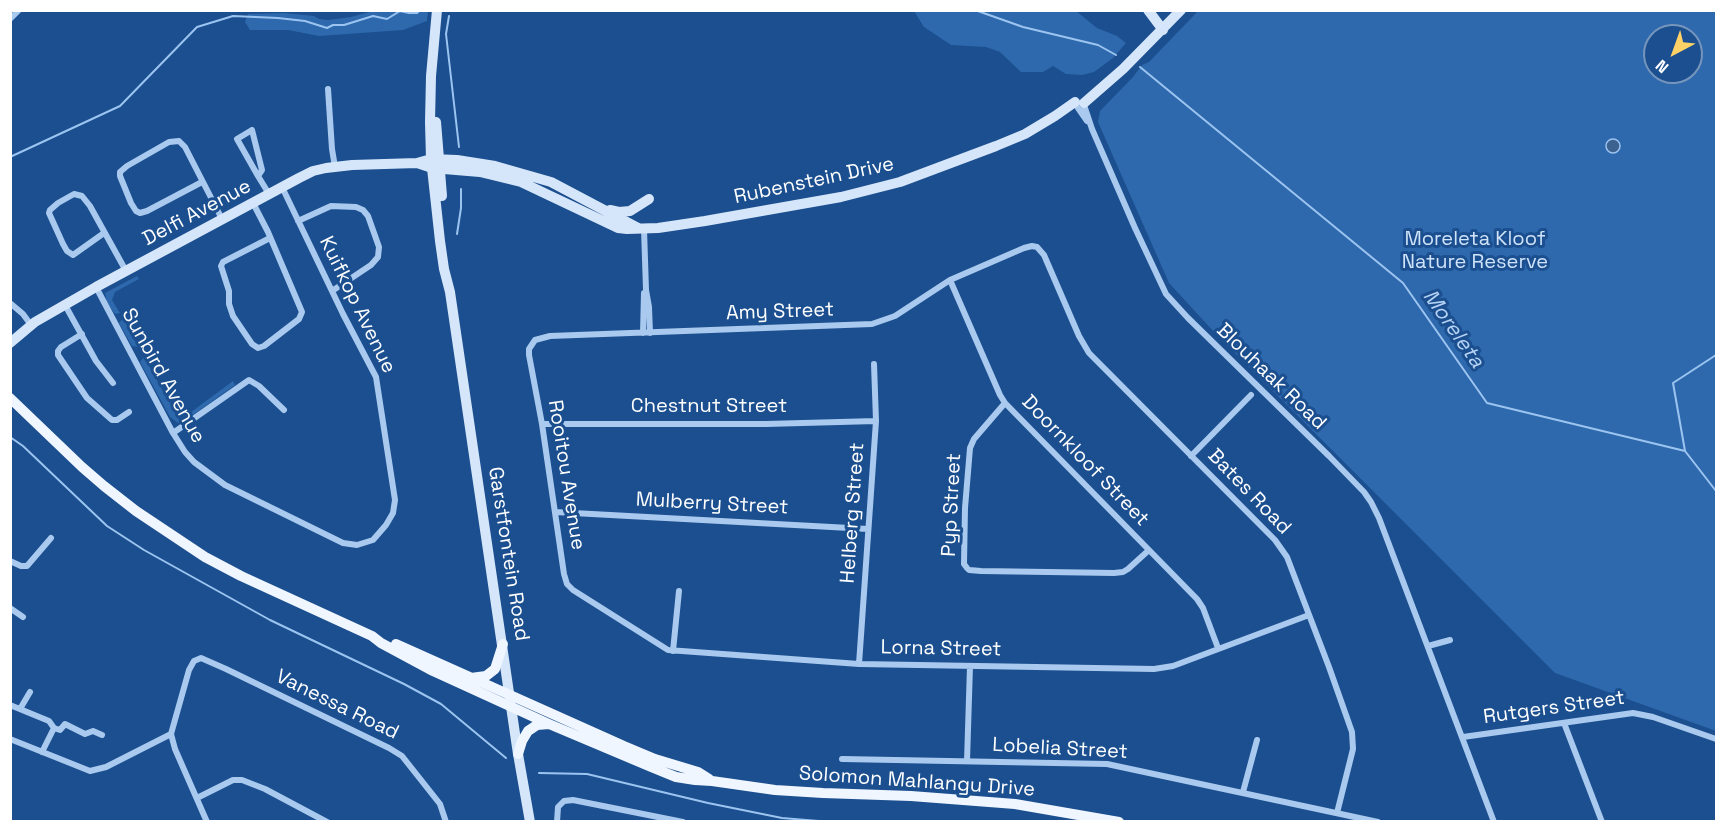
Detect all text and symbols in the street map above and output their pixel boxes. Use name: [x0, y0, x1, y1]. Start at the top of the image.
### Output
north arrow: [1643, 24, 1703, 84]
text: N: [1651, 55, 1673, 78]
street label: Rubenstein Drive: [732, 152, 896, 210]
street label: Delfi Avenue: [139, 174, 255, 252]
park label: Moreleta Kloof Nature Reserve: [1402, 228, 1548, 275]
street label: Kuifkop Avenue: [314, 233, 400, 377]
water label: Moreleta: [1417, 285, 1489, 373]
street label: Amy Street: [726, 298, 834, 326]
street label: Sunbird Avenue: [116, 304, 210, 448]
street label: Blouhaak Road: [1211, 319, 1331, 435]
street label: Doornkloof Street: [1016, 390, 1154, 532]
street label: Chestnut Street: [631, 395, 787, 419]
street label: Rooitou Avenue: [542, 398, 590, 552]
street label: Helberg Street: [836, 442, 870, 584]
street label: Bates Road: [1202, 444, 1296, 540]
street label: Pyp Street: [937, 453, 967, 557]
street label: Garstfontein Road: [482, 465, 534, 643]
street label: Mulberry Street: [635, 488, 789, 520]
street label: Lorna Street: [880, 636, 1002, 662]
street label: Vanessa Road: [272, 665, 402, 745]
street label: Rutgers Street: [1482, 686, 1626, 730]
street label: Lobelia Street: [992, 733, 1128, 765]
street label: Solomon Mahlangu Drive: [798, 762, 1036, 802]

